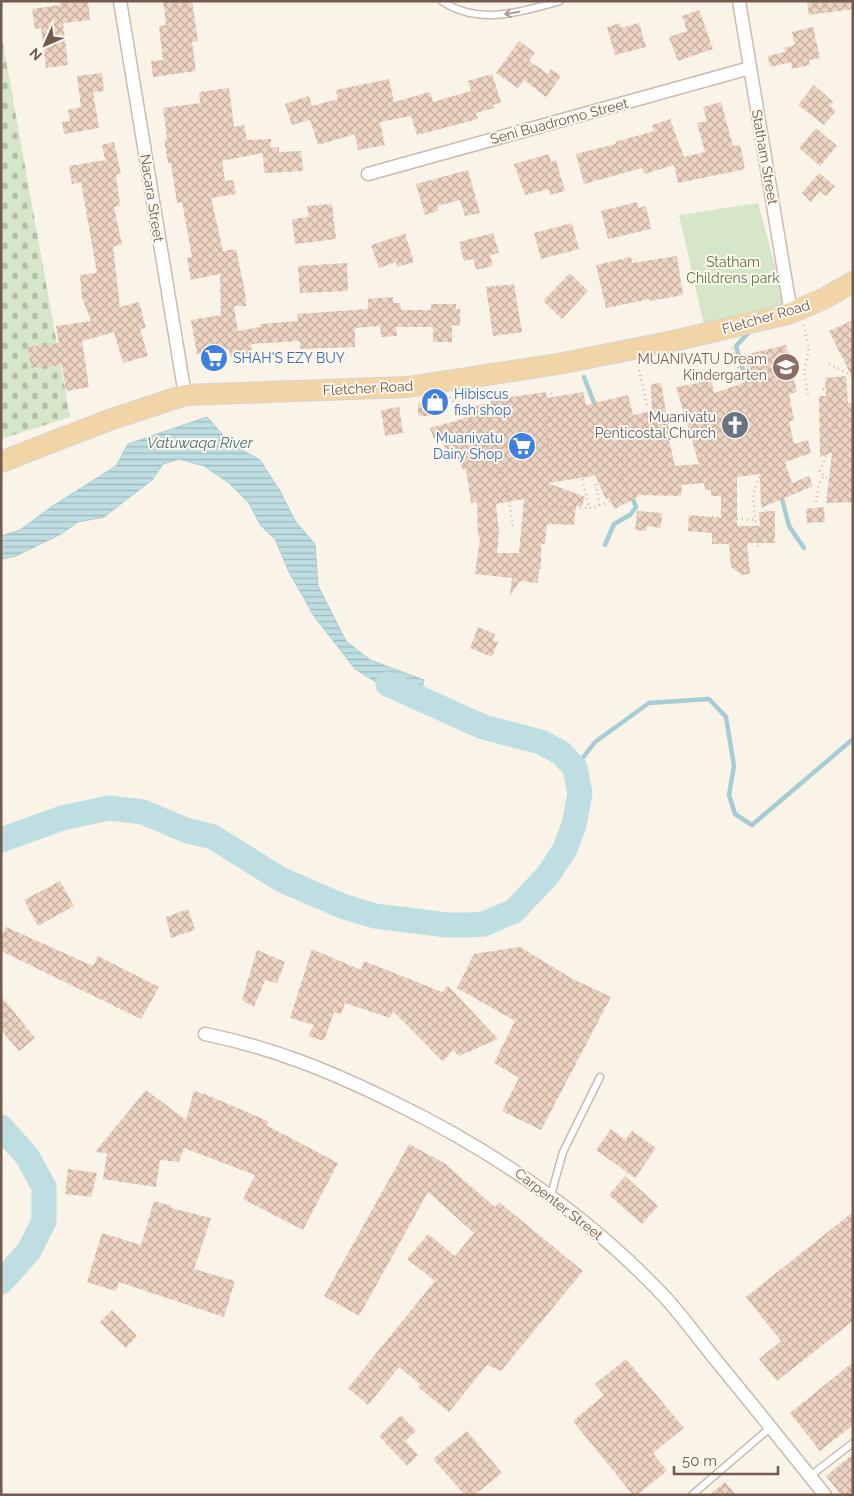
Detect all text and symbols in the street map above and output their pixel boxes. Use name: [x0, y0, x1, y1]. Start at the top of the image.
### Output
one-way arrow: [505, 8, 521, 18]
north arrow: [20, 20, 70, 70]
text: N: [26, 45, 45, 64]
street label: Seni Buadromo Street: [488, 95, 630, 147]
street label: Statham Street: [749, 108, 781, 206]
street label: Nacara Street: [137, 153, 167, 243]
park label: Statham Childrens park: [686, 254, 780, 286]
street label: Fletcher Road: [720, 297, 812, 337]
supermarket icon: SHAH'S EZY BUY: [199, 343, 229, 373]
place label: SHAH'S EZY BUY: [233, 350, 345, 366]
place label: MUANIVATU Dream Kindergarten: [638, 351, 767, 383]
school or university icon: MUANIVATU Dream Kindergarten: [771, 352, 801, 382]
street label: Fletcher Road: [322, 378, 414, 398]
place label: Hibiscus fish shop: [454, 386, 512, 418]
shop icon: Hibiscus fish shop: [420, 387, 450, 417]
place label: Muanivatu Penticostal Church: [595, 409, 716, 441]
church icon: Muanivatu Penticostal Church: [720, 410, 750, 440]
place label: Muanivatu Dairy Shop: [433, 430, 503, 462]
supermarket icon: Muanivatu Dairy Shop: [507, 431, 537, 461]
water label: Vatuwaqa River: [147, 434, 254, 452]
street label: Carpenter Street: [512, 1165, 606, 1243]
scale bar: [674, 1444, 778, 1476]
text: 50 m: [682, 1452, 717, 1470]

